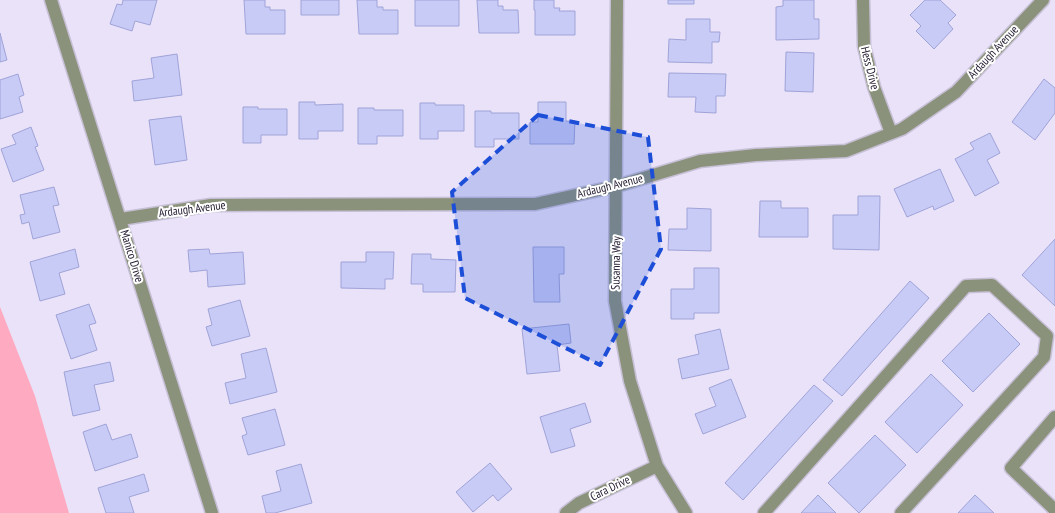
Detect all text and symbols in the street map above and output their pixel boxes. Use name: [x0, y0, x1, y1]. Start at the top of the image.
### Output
street label: Ardaugh Avenue: [964, 22, 1021, 81]
street label: Hess Drive: [858, 45, 883, 91]
street label: Ardaugh Avenue: [575, 170, 644, 201]
street label: Ardaugh Avenue: [158, 197, 226, 220]
street label: Manico Drive: [117, 228, 148, 284]
street label: Susanna Way: [608, 235, 623, 290]
street label: Cara Drive: [587, 471, 632, 504]

